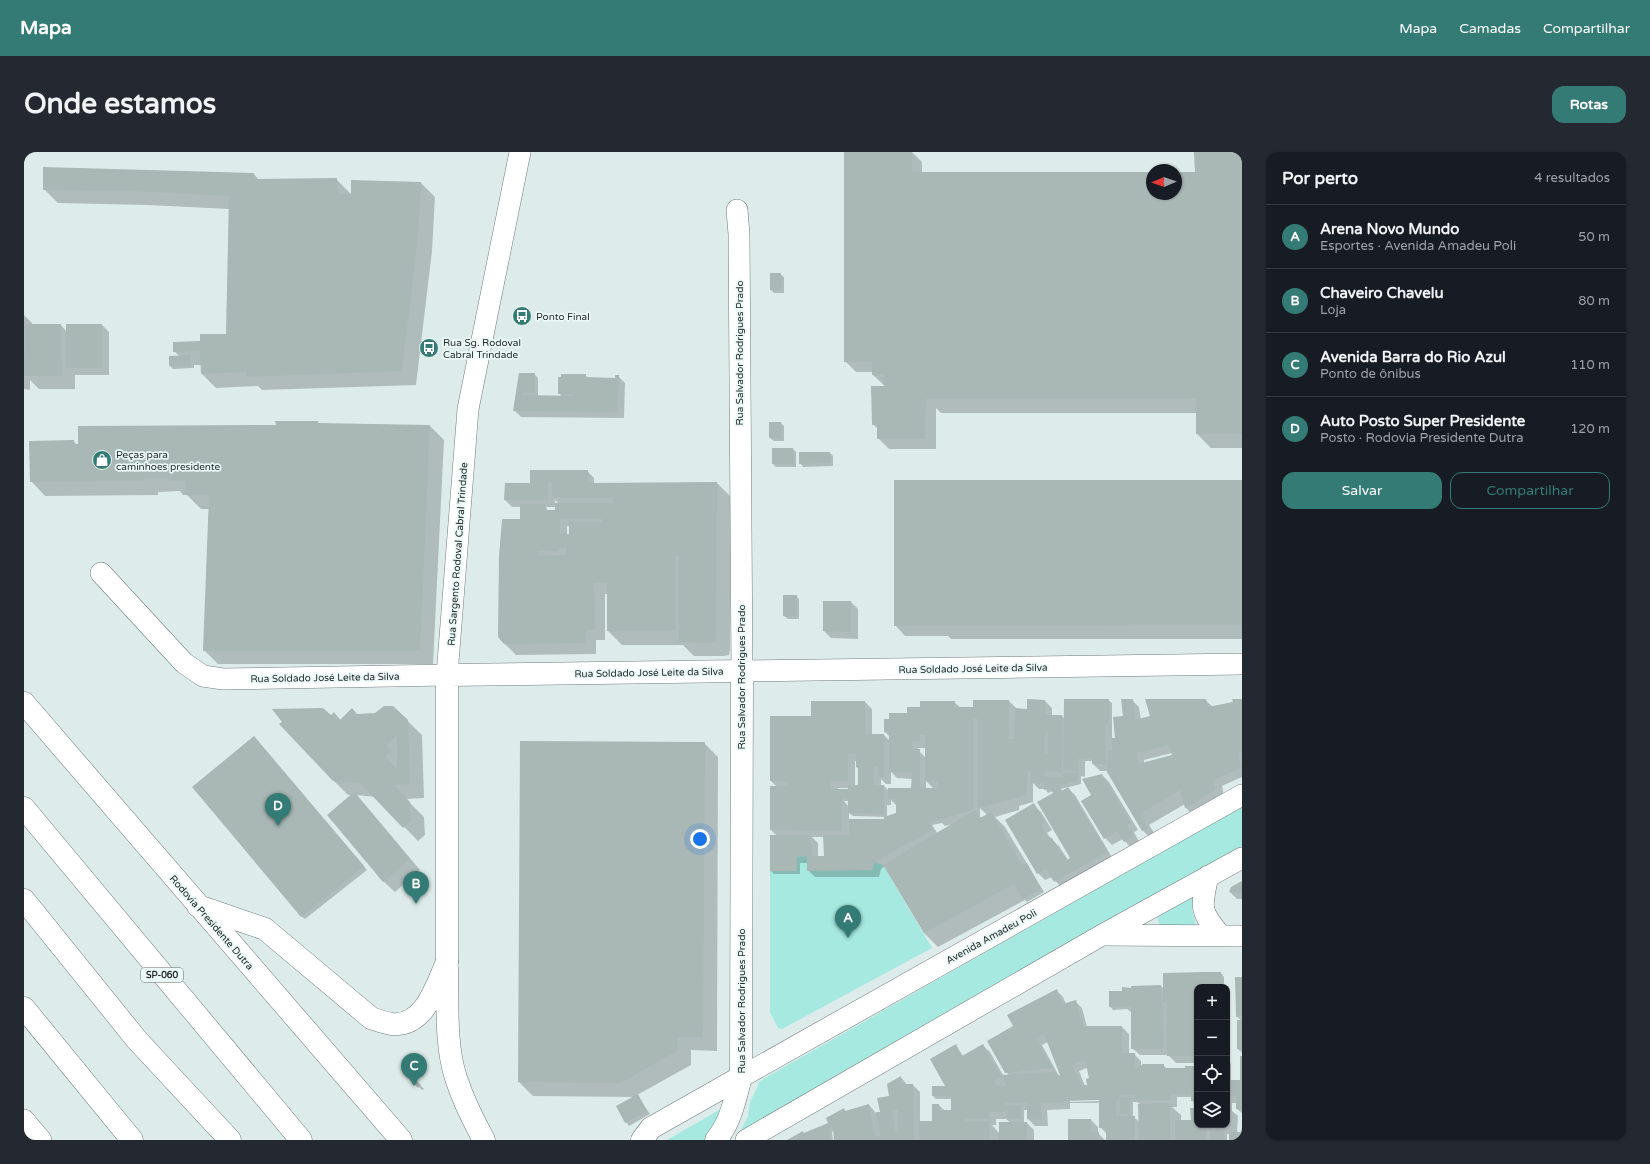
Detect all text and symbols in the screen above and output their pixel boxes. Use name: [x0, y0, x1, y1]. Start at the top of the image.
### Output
text: Mapa: [20, 17, 72, 39]
text: Mapa: [1399, 20, 1437, 37]
text: Camadas: [1459, 20, 1521, 37]
text: Compartilhar: [1543, 20, 1630, 37]
button: Rotas: [1552, 86, 1626, 123]
text: Onde estamos: [24, 87, 216, 121]
north arrow: [1146, 164, 1182, 200]
text: Por perto: [1282, 168, 1358, 189]
text: 4 resultados: [1534, 170, 1610, 186]
text: Arena Novo Mundo: [1320, 220, 1459, 238]
text: A: [1290, 229, 1300, 245]
text: 50 m: [1578, 229, 1610, 245]
text: Esportes · Avenida Amadeu Poli: [1320, 238, 1516, 254]
street label: Rua Salvador Rodrigues Prado: [734, 280, 746, 426]
text: Chaveiro Chavelu: [1320, 284, 1444, 302]
text: B: [1290, 293, 1300, 309]
text: 80 m: [1578, 293, 1610, 309]
text: Loja: [1320, 302, 1346, 318]
bus stop icon: Ponto Final: [511, 305, 533, 327]
place label: Ponto Final: [536, 311, 590, 323]
bus stop icon: Rua Sg. Rodoval Cabral Trindade: [418, 337, 440, 359]
place label: Rua Sg. Rodoval Cabral Trindade: [443, 337, 521, 361]
text: Avenida Barra do Rio Azul: [1320, 348, 1506, 366]
text: C: [1290, 357, 1300, 373]
text: 110 m: [1570, 357, 1610, 373]
text: Ponto de ônibus: [1320, 366, 1421, 382]
text: Auto Posto Super Presidente: [1320, 412, 1525, 430]
text: D: [1290, 421, 1300, 437]
text: 120 m: [1570, 421, 1610, 437]
text: Posto · Rodovia Presidente Dutra: [1320, 430, 1524, 446]
shop icon: Peças para caminhoes presidente: [91, 449, 113, 471]
place label: Peças para caminhoes presidente: [116, 449, 221, 473]
street label: Rua Sargento Rodoval Cabral Trindade: [446, 462, 470, 646]
button: Salvar: [1282, 472, 1442, 509]
button: Compartilhar: [1450, 472, 1610, 509]
street label: Rua Salvador Rodrigues Prado: [736, 604, 748, 750]
street label: Rua Soldado José Leite da Silva: [898, 662, 1048, 676]
street label: Rua Soldado José Leite da Silva: [574, 666, 724, 680]
street label: Rua Soldado José Leite da Silva: [250, 671, 400, 685]
pin: D: [265, 793, 291, 826]
your location: [690, 829, 710, 849]
pin: B: [403, 871, 429, 904]
street label: Rodovia Presidente Dutra: [167, 873, 256, 972]
pin: A: [835, 905, 861, 938]
street label: Avenida Amadeu Poli: [944, 907, 1039, 967]
street label: Rua Salvador Rodrigues Prado: [736, 928, 748, 1074]
road number: SP-060: [141, 968, 183, 982]
map controls: [1194, 984, 1230, 1128]
button: +: [1194, 984, 1230, 1020]
button: −: [1194, 1020, 1230, 1056]
pin: C: [401, 1053, 427, 1086]
button: locate: [1194, 1056, 1230, 1092]
button: layers: [1194, 1092, 1230, 1128]

